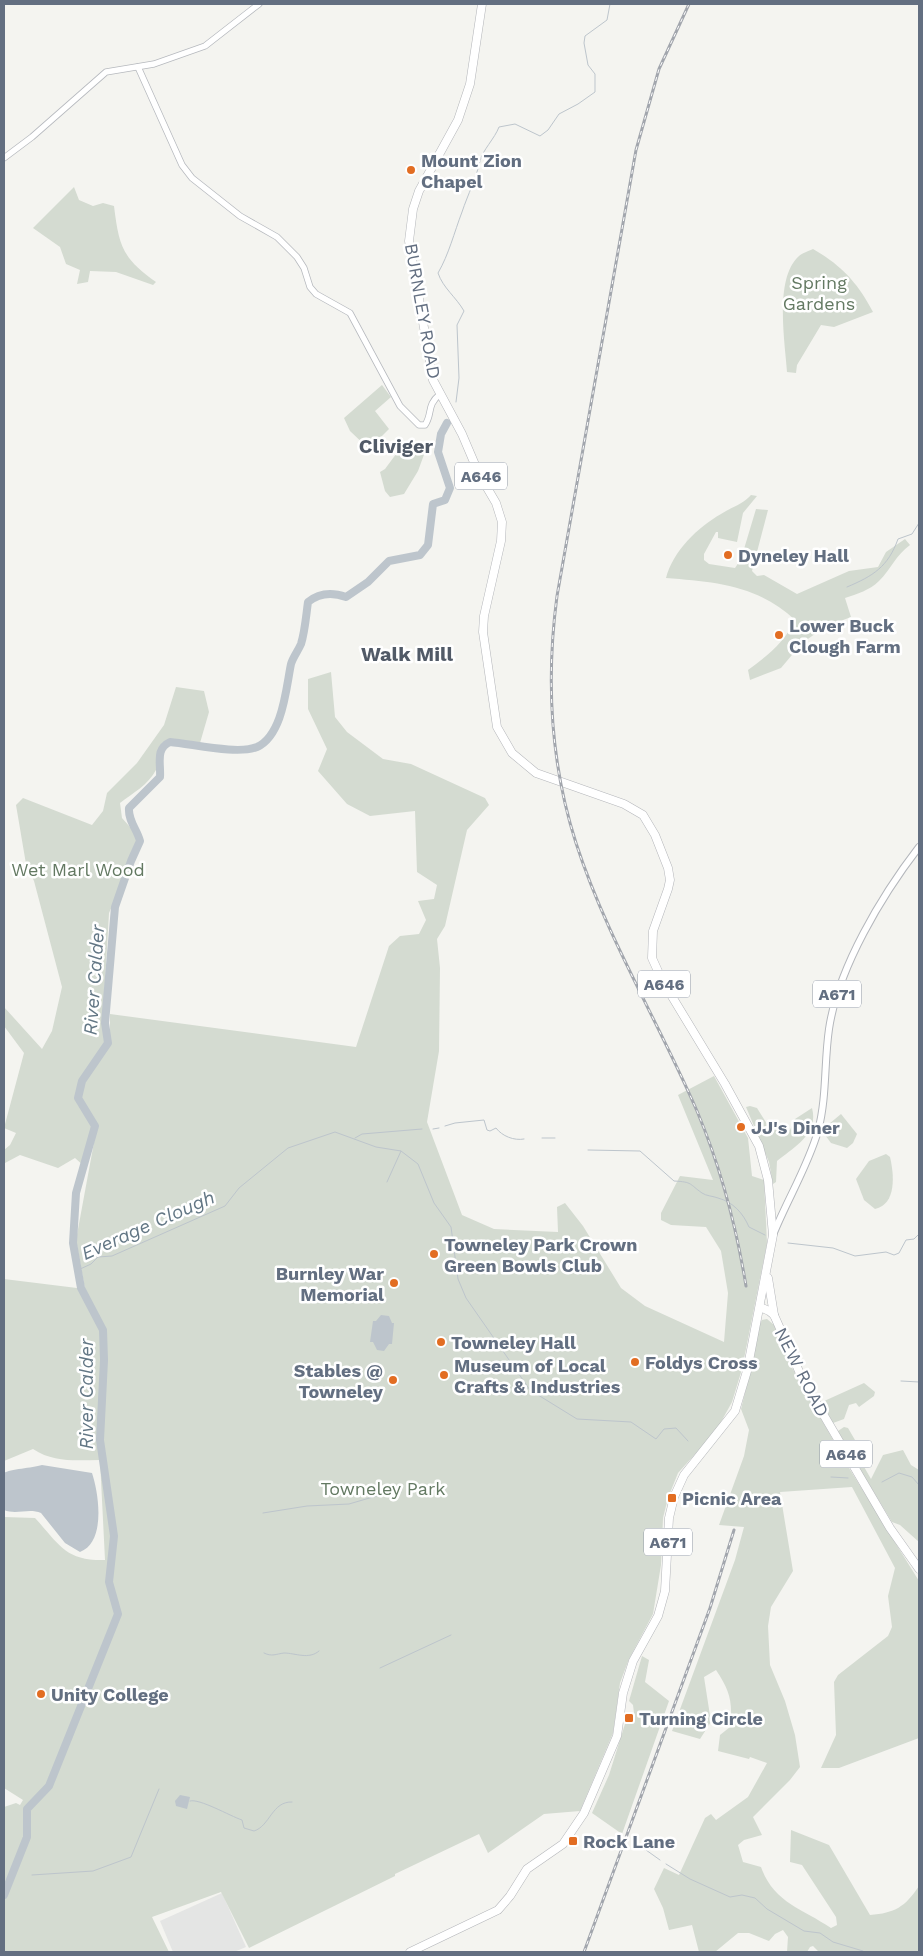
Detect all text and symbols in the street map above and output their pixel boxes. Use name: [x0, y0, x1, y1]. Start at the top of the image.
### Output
place label: Mount Zion Chapel: [421, 150, 522, 192]
marker: Mount Zion Chapel: [405, 164, 417, 176]
street label: BURNLEY ROAD: [401, 242, 445, 380]
park label: Spring Gardens: [783, 272, 855, 314]
district label: Cliviger: [359, 434, 434, 458]
road number: A646: [455, 462, 507, 490]
place label: Dyneley Hall: [738, 545, 849, 566]
marker: Dyneley Hall: [722, 549, 734, 561]
place label: Lower Buck Clough Farm: [789, 615, 901, 657]
marker: Lower Buck Clough Farm: [773, 629, 785, 641]
district label: Walk Mill: [361, 642, 454, 666]
park label: Wet Marl Wood: [11, 859, 145, 880]
water label: River Calder: [79, 923, 109, 1036]
road number: A646: [638, 971, 690, 998]
road number: A671: [813, 981, 861, 1008]
place label: JJ's Diner: [751, 1117, 840, 1138]
marker: JJ's Diner: [735, 1121, 747, 1133]
water label: Everage Clough: [78, 1185, 218, 1265]
place label: Towneley Park Crown Green Bowls Club: [444, 1234, 637, 1276]
marker: Towneley Park Crown Green Bowls Club: [428, 1248, 440, 1260]
place label: Burnley War Memorial: [276, 1263, 384, 1305]
marker: Burnley War Memorial: [388, 1277, 400, 1289]
street label: NEW ROAD: [771, 1324, 833, 1420]
place label: Towneley Hall: [451, 1332, 576, 1353]
marker: Towneley Hall: [435, 1336, 447, 1348]
water label: River Calder: [75, 1338, 98, 1449]
place label: Foldys Cross: [645, 1352, 758, 1373]
place label: Museum of Local Crafts & Industries: [454, 1355, 621, 1397]
marker: Foldys Cross: [629, 1356, 641, 1368]
place label: Stables @ Towneley: [294, 1360, 384, 1402]
marker: Museum of Local Crafts & Industries: [438, 1369, 450, 1381]
marker: Stables @ Towneley: [387, 1374, 399, 1386]
road number: A646: [820, 1440, 872, 1468]
park label: Towneley Park: [320, 1478, 446, 1499]
place label: Picnic Area: [682, 1488, 782, 1509]
marker: Picnic Area: [666, 1492, 678, 1504]
road number: A671: [644, 1528, 692, 1555]
place label: Unity College: [51, 1684, 169, 1705]
marker: Unity College: [35, 1688, 47, 1700]
place label: Turning Circle: [639, 1708, 763, 1729]
marker: Turning Circle: [623, 1712, 635, 1724]
place label: Rock Lane: [583, 1831, 675, 1852]
marker: Rock Lane: [567, 1835, 579, 1847]

